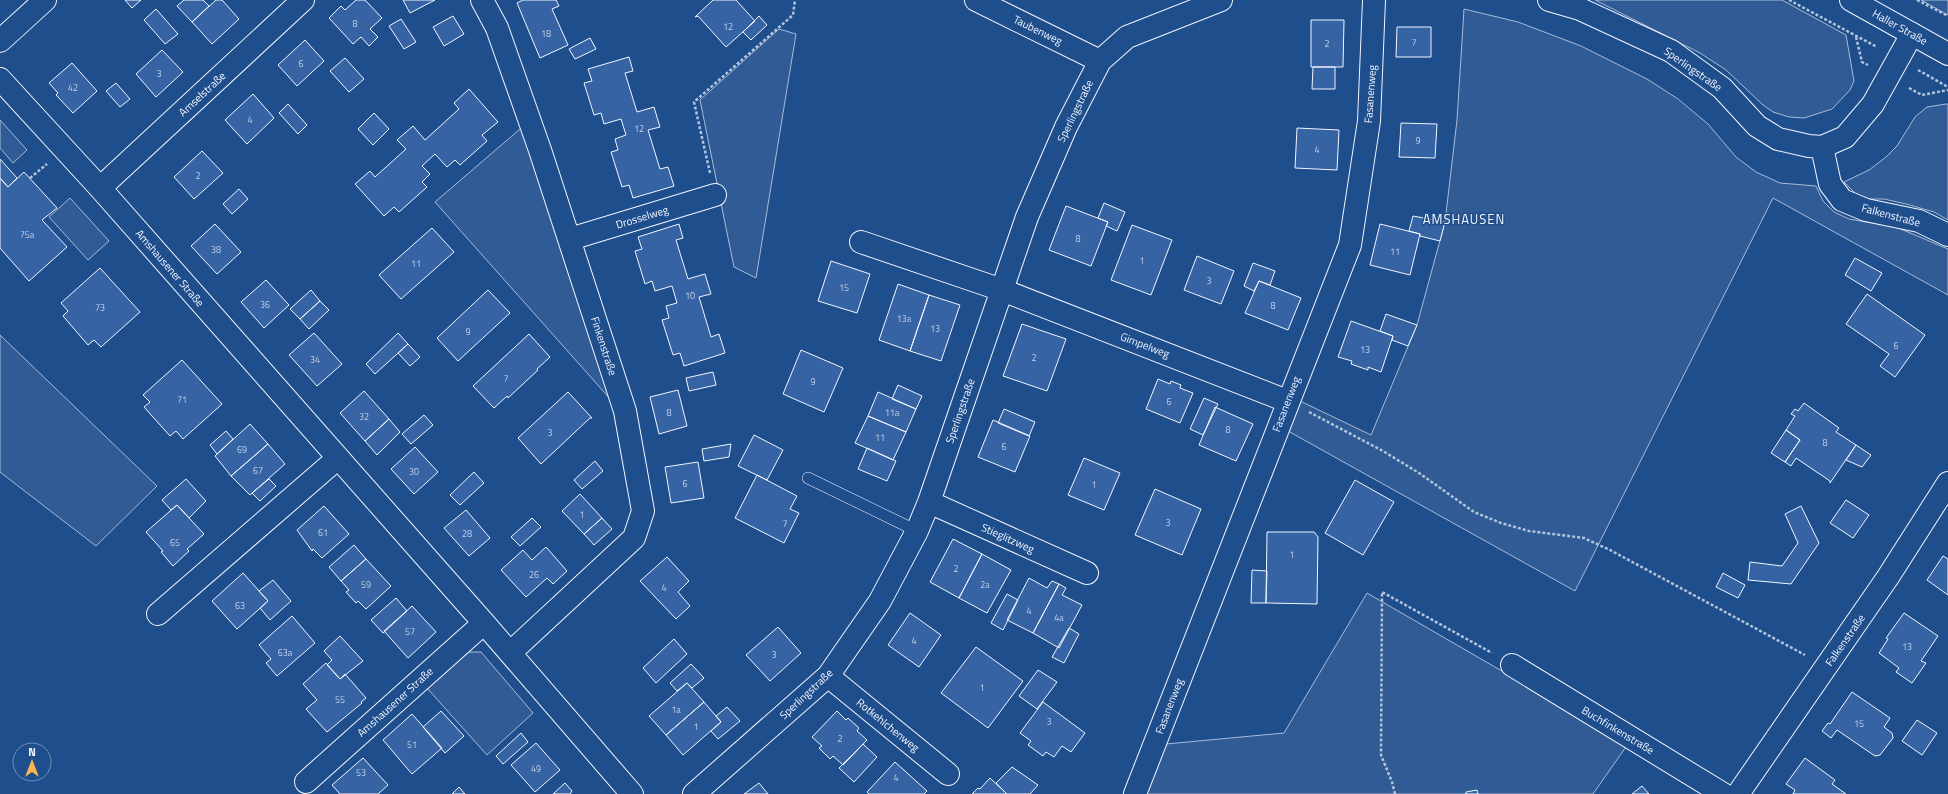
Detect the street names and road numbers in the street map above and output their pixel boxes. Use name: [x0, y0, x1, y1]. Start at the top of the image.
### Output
street label: Haller Straße: [1870, 5, 1931, 49]
street label: Taubenweg: [1011, 11, 1066, 49]
street label: Sperlingstraße: [1661, 43, 1726, 95]
street label: Fasanenweg: [1360, 64, 1380, 124]
street label: Amselstraße: [175, 68, 229, 120]
street label: Sperlingstraße: [1053, 77, 1097, 145]
street label: Falkenstraße: [1860, 199, 1923, 231]
street label: Drosselweg: [614, 201, 671, 233]
street label: Amshausener Straße: [132, 226, 208, 310]
street label: Finkenstraße: [587, 315, 621, 378]
street label: Gimpelweg: [1118, 328, 1172, 362]
street label: Fasanenweg: [1268, 374, 1304, 434]
street label: Sperlingstraße: [941, 376, 979, 446]
street label: Stieglitzweg: [979, 519, 1037, 557]
street label: Falkenstraße: [1821, 610, 1869, 669]
street label: Amshausener Straße: [353, 663, 437, 741]
street label: Sperlingstraße: [776, 665, 837, 723]
street label: Fasanenweg: [1151, 676, 1187, 736]
street label: Rotkehlchenweg: [853, 695, 923, 756]
street label: Buchfinkenstraße: [1579, 702, 1658, 758]

